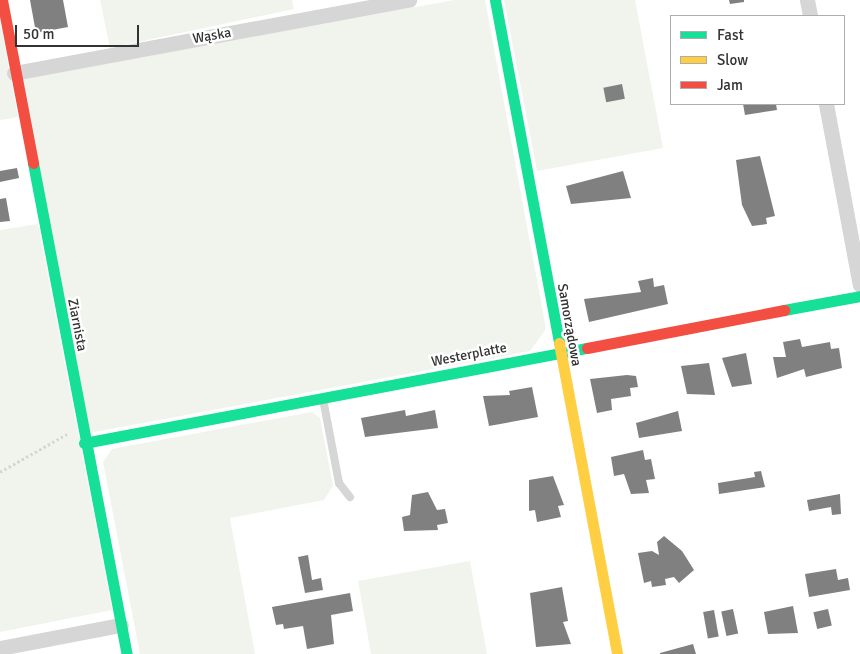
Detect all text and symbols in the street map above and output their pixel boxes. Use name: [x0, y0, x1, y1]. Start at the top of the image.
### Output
scale bar: [18, 15, 141, 47]
legend: [670, 15, 845, 105]
street label: Wąska: [191, 24, 233, 48]
text: 50 m: [23, 25, 54, 43]
text: Fast: [717, 26, 744, 44]
text: Slow: [717, 51, 748, 69]
text: Jam: [717, 76, 743, 94]
street label: Samorządowa: [553, 282, 585, 368]
street label: Ziarnista: [64, 297, 90, 353]
street label: Westerplatte: [430, 339, 508, 371]

